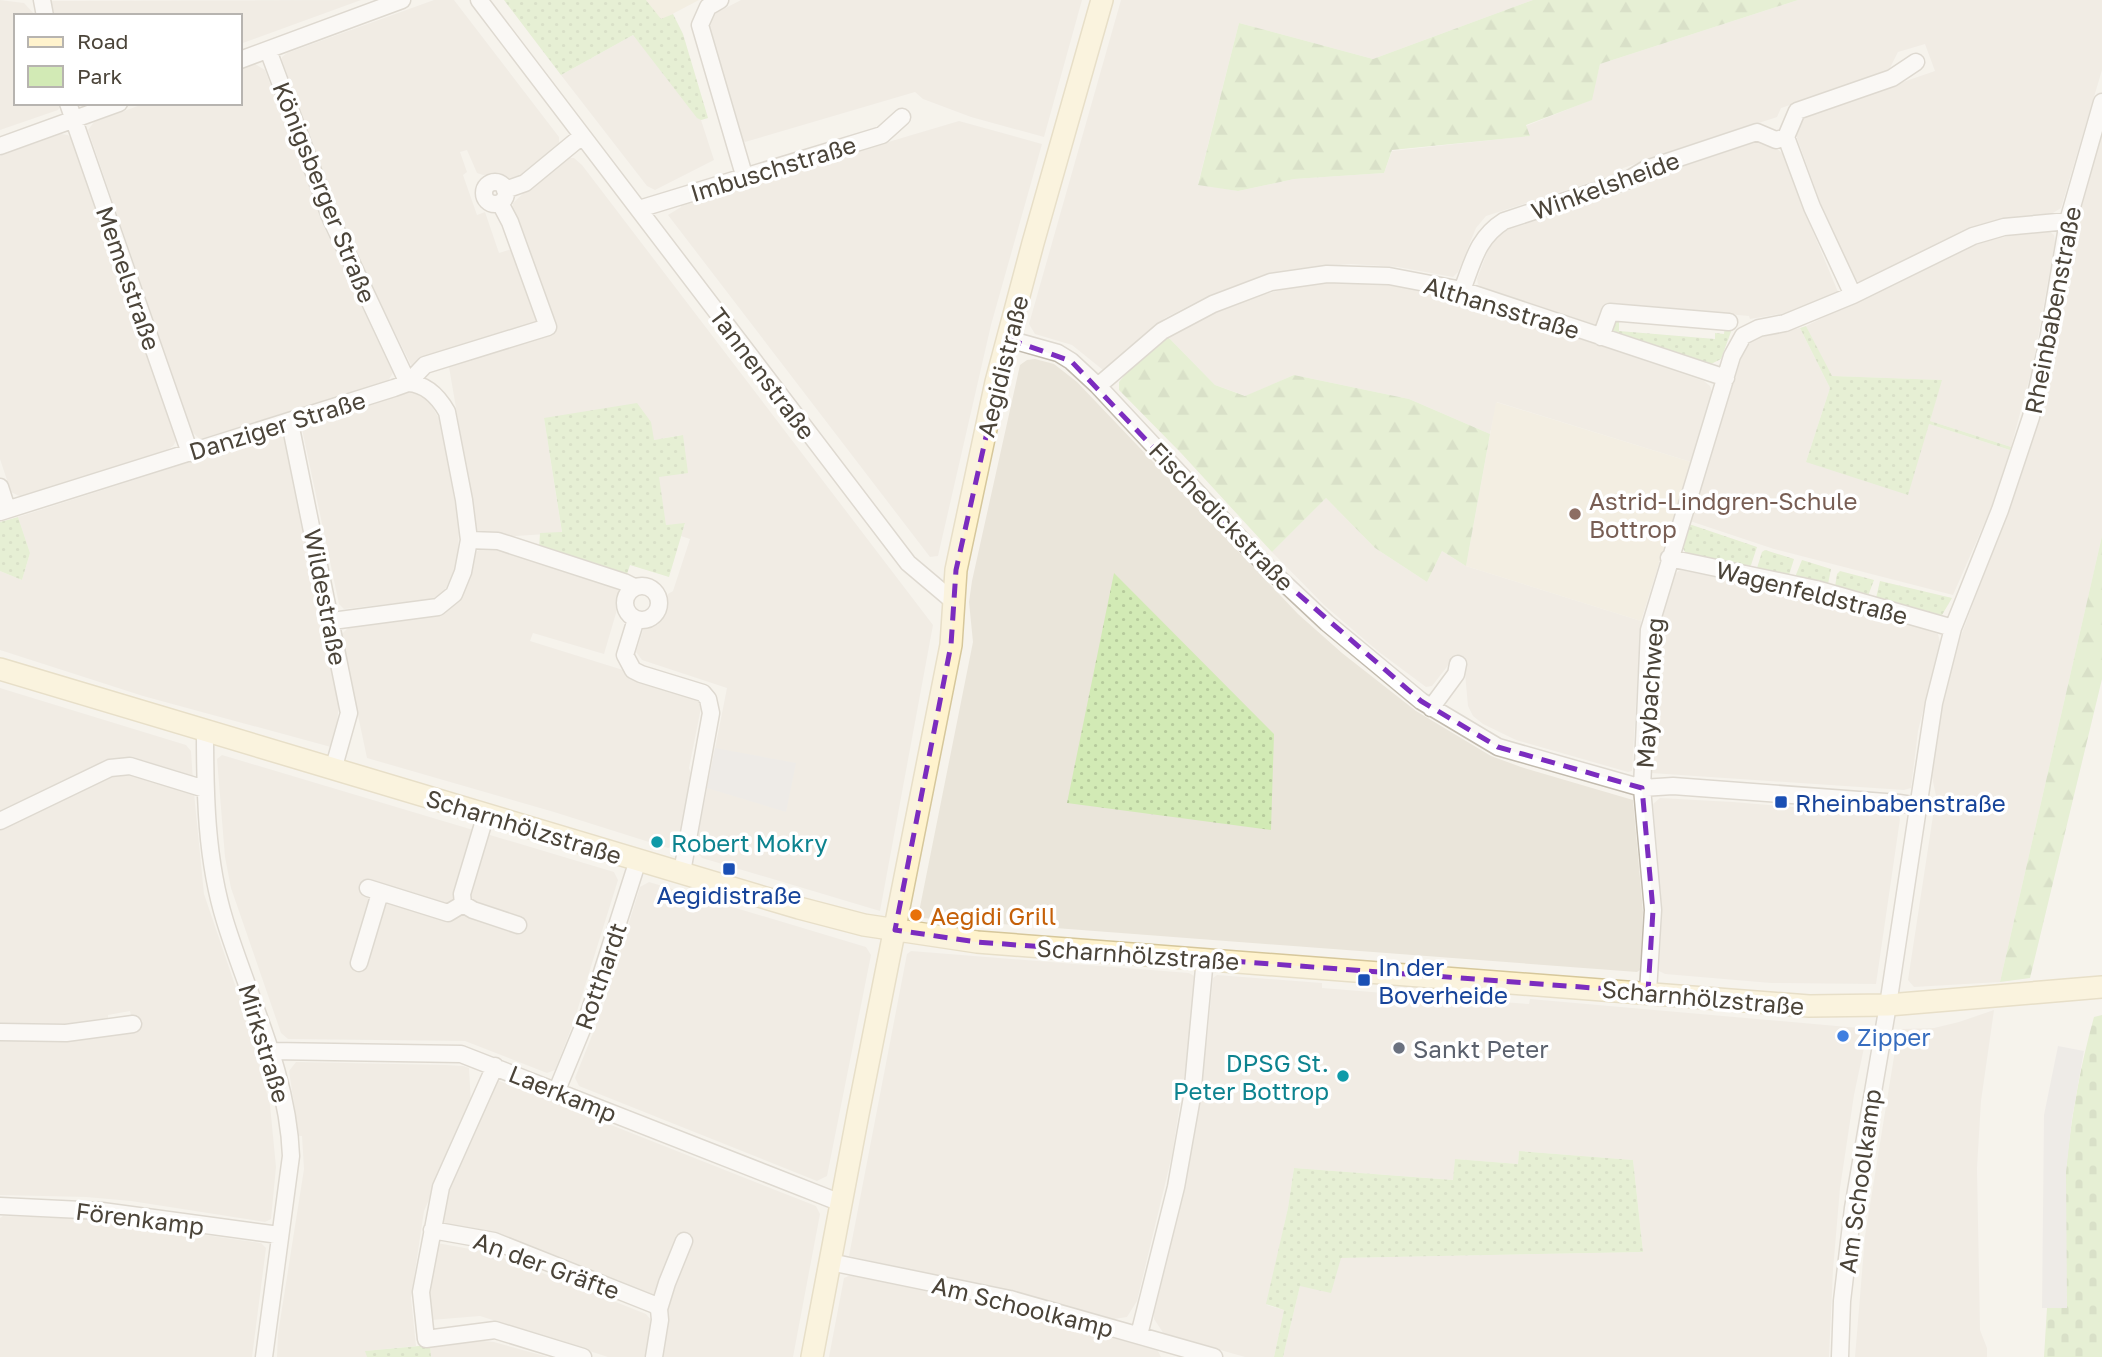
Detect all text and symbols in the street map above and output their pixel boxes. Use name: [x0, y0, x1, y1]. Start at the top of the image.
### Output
legend: [14, 14, 242, 105]
text: Road: [77, 28, 128, 54]
text: Park: [77, 63, 123, 89]
street label: Königsberger Straße: [267, 77, 383, 307]
street label: Imbuschstraße: [687, 129, 859, 207]
street label: Winkelsheide: [1527, 145, 1683, 225]
street label: Memelstraße: [91, 202, 167, 354]
street label: Rheinbabenstraße: [2018, 204, 2086, 416]
street label: Althansstraße: [1421, 270, 1583, 344]
street label: Aegidistraße: [970, 292, 1034, 440]
street label: Tannenstraße: [704, 301, 822, 445]
street label: Danziger Straße: [185, 384, 369, 466]
street label: Fischedickstraße: [1144, 435, 1300, 597]
place label: Astrid-Lindgren-Schule Bottrop: [1589, 486, 1857, 543]
marker: Astrid-Lindgren-Schule Bottrop: [1567, 506, 1583, 522]
street label: Wildestraße: [299, 526, 353, 668]
street label: Wagenfeldstraße: [1713, 554, 1911, 630]
street label: Maybachweg: [1629, 617, 1669, 769]
street label: Scharnhölzstraße: [423, 782, 625, 870]
place label: Rheinbabenstraße: [1795, 788, 2006, 817]
marker: Rheinbabenstraße: [1773, 794, 1789, 810]
place label: Robert Mokry: [671, 828, 828, 857]
marker: Robert Mokry: [649, 834, 665, 850]
marker: Aegidistraße: [721, 861, 737, 877]
place label: Aegidistraße: [657, 880, 801, 909]
place label: Aegidi Grill: [930, 901, 1056, 930]
marker: Aegidi Grill: [908, 907, 924, 923]
street label: Rotthardt: [568, 919, 632, 1033]
street label: Scharnhölzstraße: [1036, 932, 1240, 976]
place label: In der Boverheide: [1378, 952, 1508, 1009]
marker: In der Boverheide: [1356, 972, 1372, 988]
street label: Scharnhölzstraße: [1601, 974, 1805, 1020]
street label: Mirkstraße: [233, 980, 297, 1106]
place label: Zipper: [1857, 1022, 1931, 1051]
marker: Zipper: [1835, 1028, 1851, 1044]
place label: Sankt Peter: [1413, 1034, 1549, 1063]
marker: Sankt Peter: [1391, 1040, 1407, 1056]
place label: DPSG St. Peter Bottrop: [1173, 1048, 1329, 1105]
street label: Laerkamp: [505, 1058, 621, 1128]
marker: DPSG St. Peter Bottrop: [1335, 1068, 1351, 1084]
street label: Am Schoolkamp: [1832, 1087, 1886, 1275]
street label: Förenkamp: [74, 1196, 206, 1240]
street label: An der Gräfte: [470, 1225, 624, 1305]
street label: Am Schoolkamp: [929, 1269, 1117, 1343]

